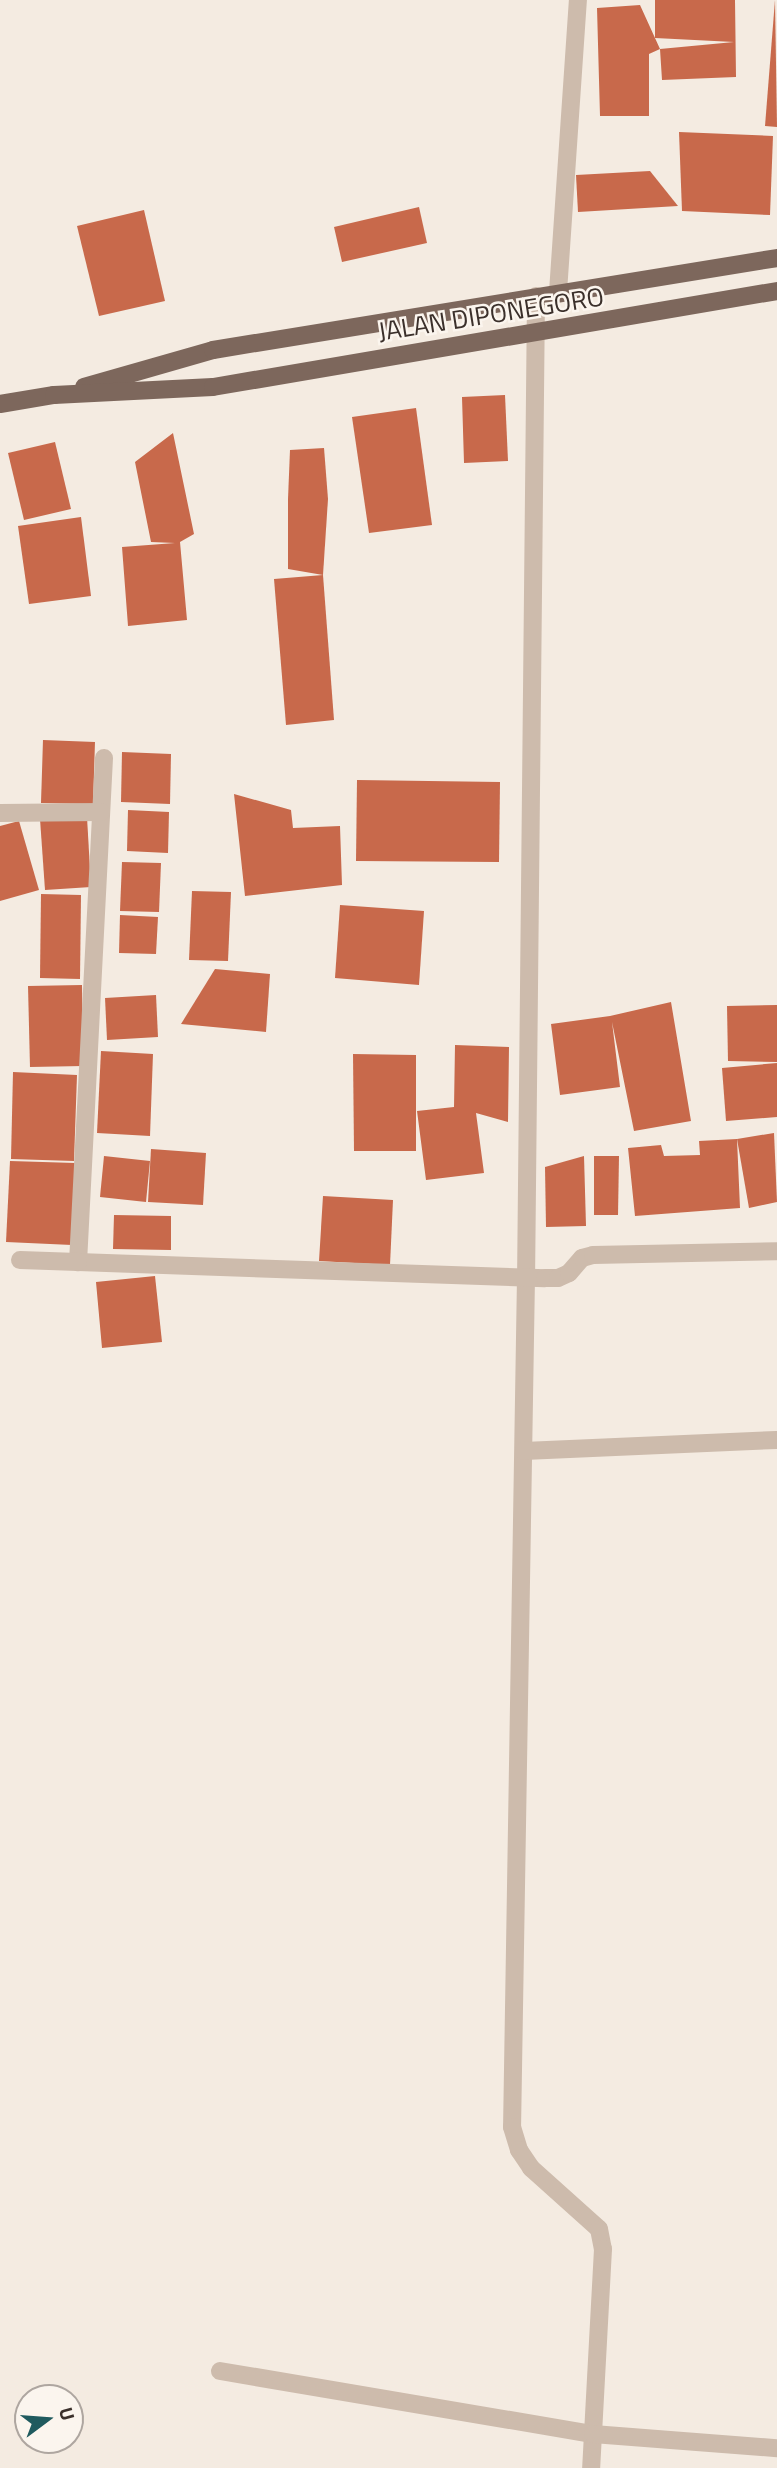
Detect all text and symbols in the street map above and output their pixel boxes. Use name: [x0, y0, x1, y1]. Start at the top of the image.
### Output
street label: JALAN DIPONEGORO: [376, 281, 606, 347]
north arrow: [14, 2384, 84, 2454]
text: U: [52, 2404, 83, 2424]

